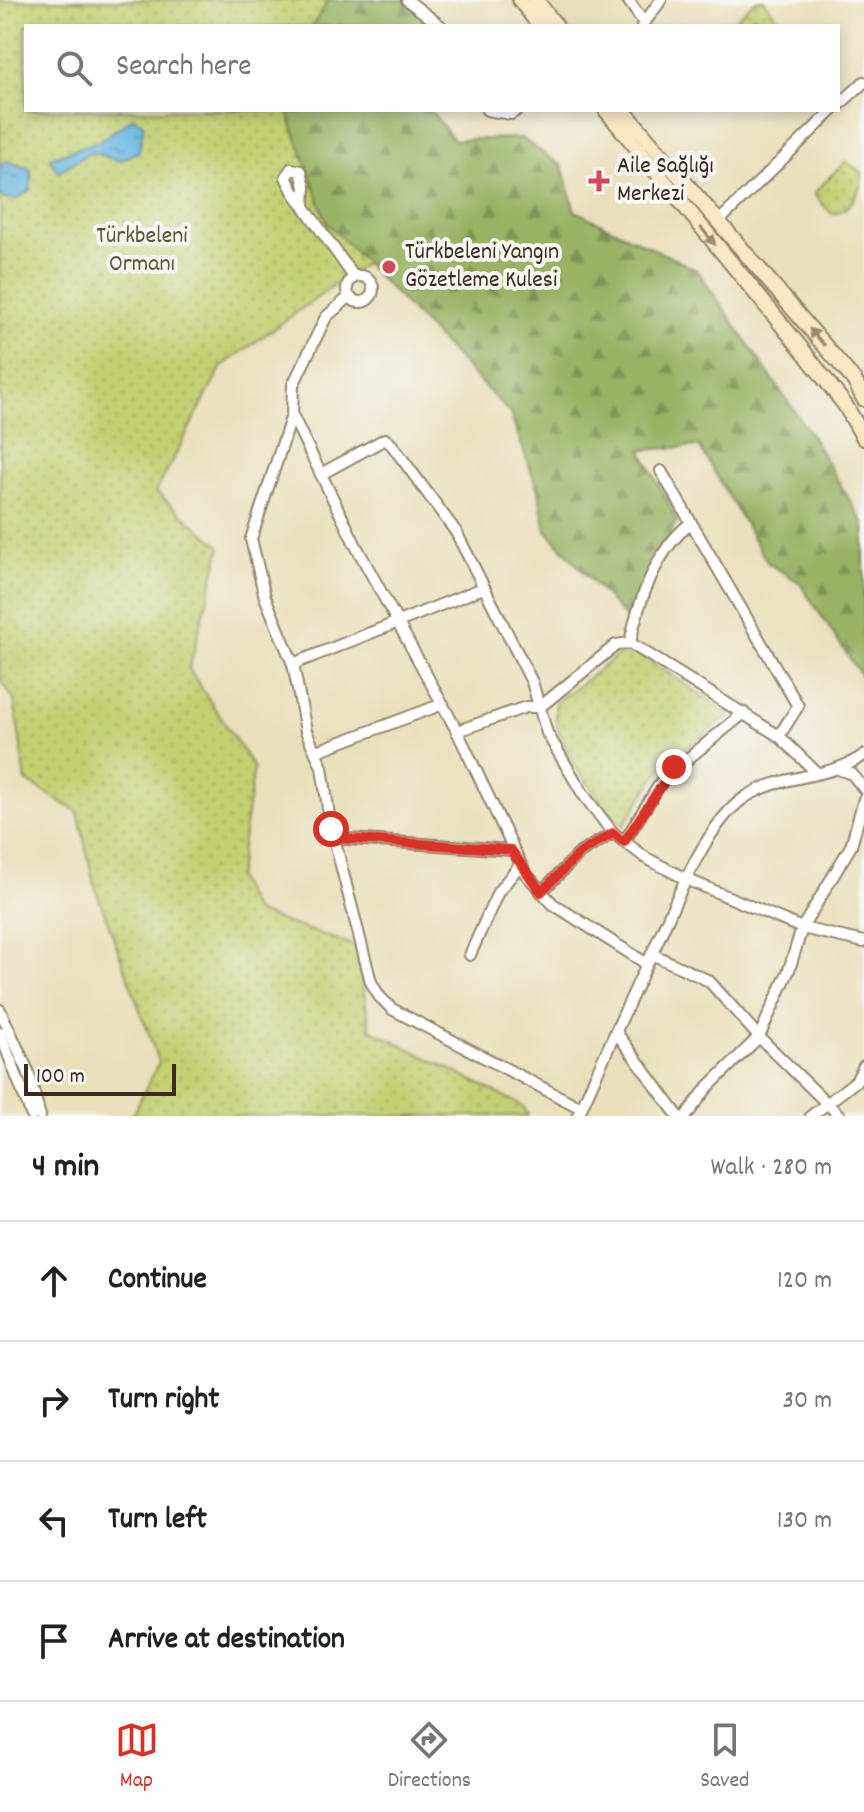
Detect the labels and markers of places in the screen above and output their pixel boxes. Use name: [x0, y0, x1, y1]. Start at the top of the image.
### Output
place label: Aile Sağlığı Merkezi: [617, 150, 714, 212]
marker: Aile Sağlığı Merkezi: [588, 170, 610, 192]
place label: Türkbeleni Yangın Gözetleme Kulesi: [405, 236, 559, 298]
marker: Türkbeleni Yangın Gözetleme Kulesi: [380, 258, 398, 276]

